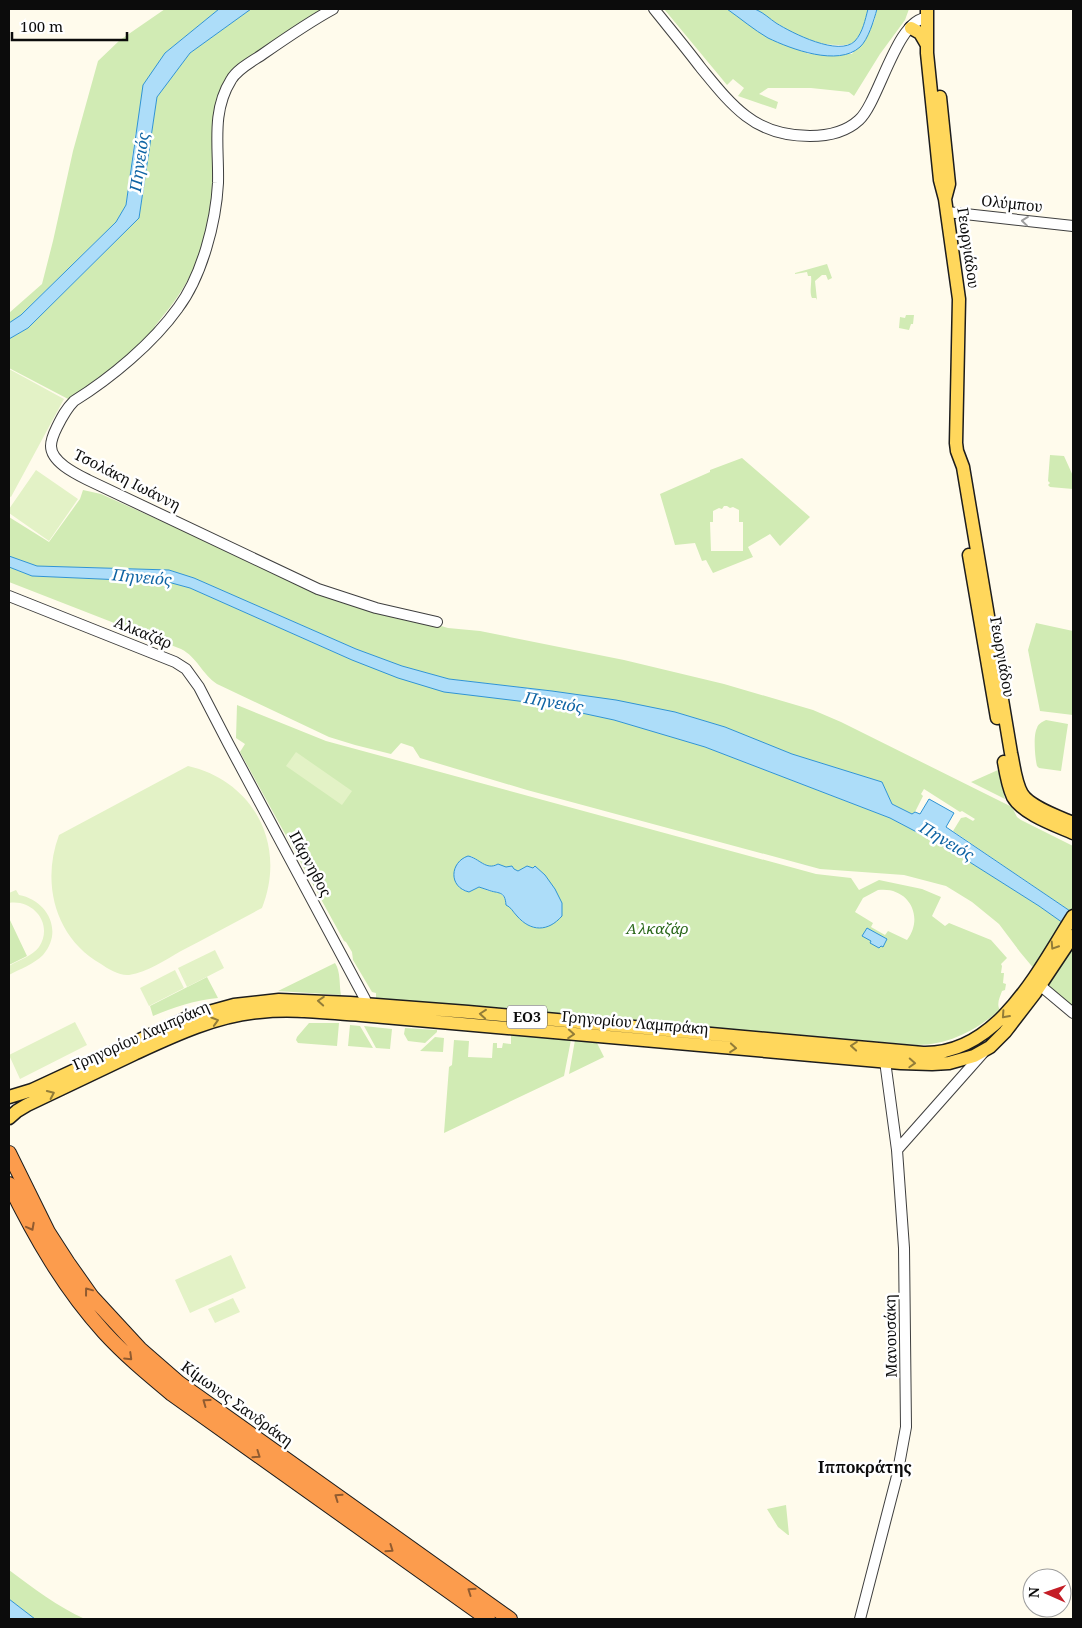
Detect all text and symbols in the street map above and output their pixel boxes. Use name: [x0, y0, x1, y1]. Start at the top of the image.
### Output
scale bar: [12, 10, 128, 42]
text: 100 m: [20, 16, 63, 36]
water label: Πηνειός: [124, 131, 154, 194]
street label: Ολύμπου: [980, 190, 1044, 216]
street label: Γεωργιάδου: [953, 206, 985, 290]
one-way arrow: [1020, 216, 1028, 227]
street label: Τσολάκη Ιωάννη: [71, 444, 184, 515]
water label: Πηνειός: [110, 563, 173, 591]
street label: Αλκαζάρ: [111, 611, 175, 653]
street label: Γεωργιάδου: [986, 615, 1020, 699]
water label: Πηνειός: [522, 686, 586, 718]
water label: Πηνειός: [915, 816, 978, 866]
street label: Πάρνηθος: [285, 827, 337, 900]
park label: Αλκαζάρ: [625, 918, 689, 938]
one-way arrow: [1050, 941, 1060, 950]
street label: Γρηγορίου Λαμπράκη: [69, 996, 212, 1074]
one-way arrow: [316, 996, 324, 1007]
road number: ΕΟ3: [507, 1006, 547, 1028]
street label: Γρηγορίου Λαμπράκη: [561, 1006, 709, 1038]
one-way arrow: [478, 1008, 486, 1019]
one-way arrow: [1002, 1009, 1011, 1018]
one-way arrow: [210, 1016, 218, 1026]
one-way arrow: [567, 1028, 575, 1039]
one-way arrow: [849, 1041, 857, 1052]
one-way arrow: [729, 1043, 737, 1054]
one-way arrow: [908, 1058, 916, 1069]
one-way arrow: [45, 1090, 54, 1100]
one-way arrow: [25, 1222, 35, 1231]
one-way arrow: [86, 1288, 94, 1297]
street label: Μανουσάκη: [879, 1294, 901, 1378]
one-way arrow: [123, 1351, 132, 1360]
street label: Κίμωνος Σανδράκη: [178, 1356, 297, 1450]
one-way arrow: [202, 1399, 212, 1408]
one-way arrow: [252, 1449, 261, 1458]
district label: Ιπποκράτης: [818, 1456, 912, 1478]
one-way arrow: [334, 1494, 344, 1503]
one-way arrow: [384, 1544, 393, 1552]
north arrow: [1022, 1568, 1072, 1618]
text: N: [1024, 1587, 1043, 1598]
one-way arrow: [467, 1588, 477, 1597]

